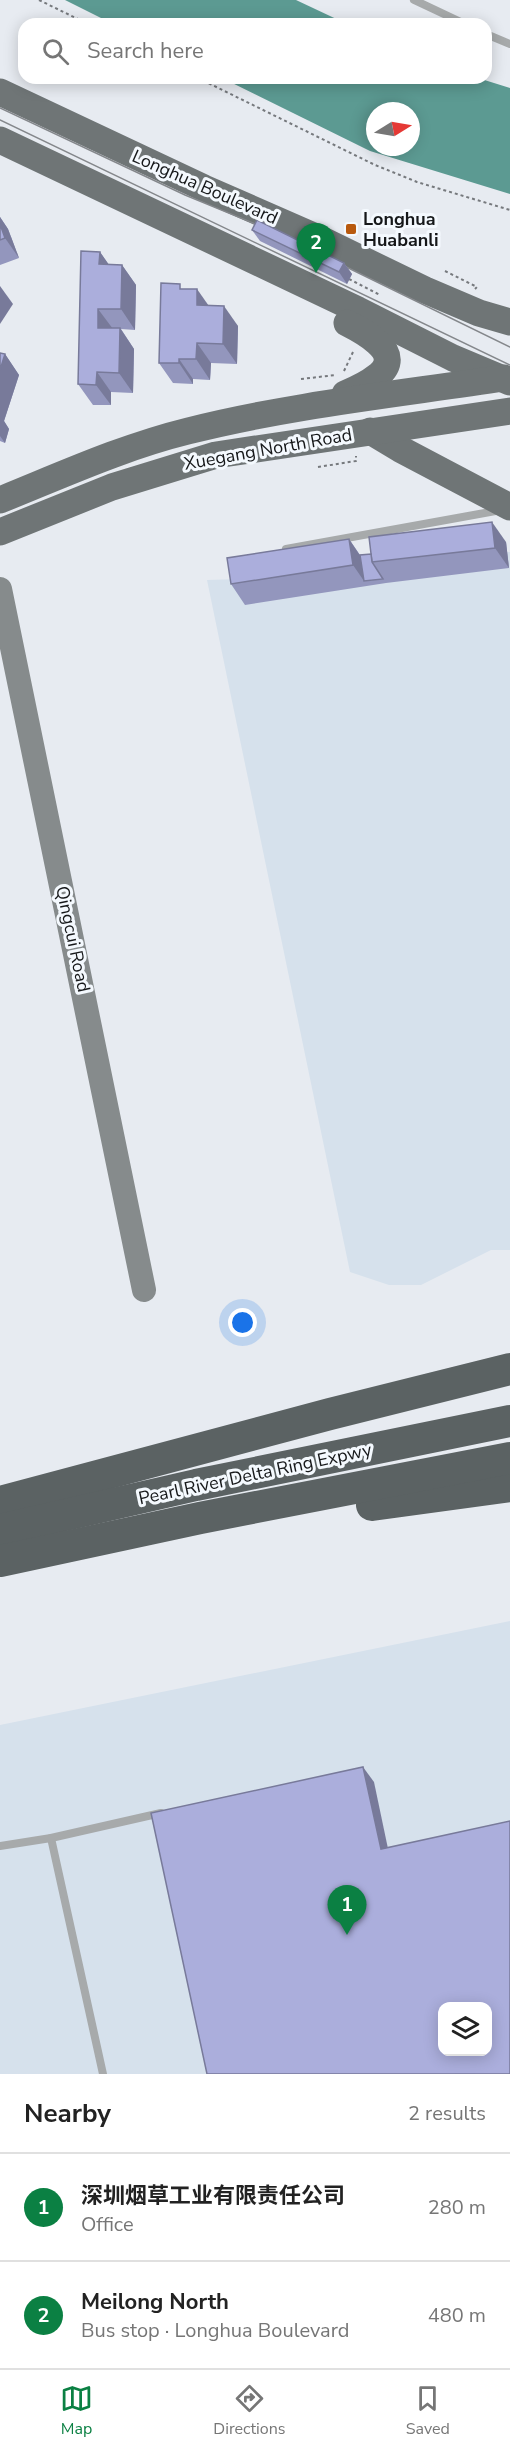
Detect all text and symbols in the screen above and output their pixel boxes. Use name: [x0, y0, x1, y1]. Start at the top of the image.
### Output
search box: [18, 18, 492, 84]
icon: search: [39, 35, 72, 68]
text: Search here: [87, 36, 204, 66]
north arrow: [366, 102, 420, 156]
street label: Longhua Boulevard: [128, 144, 282, 230]
place label: Longhua Huabanli: [363, 207, 439, 252]
marker: Longhua Huabanli: [344, 222, 358, 236]
pin: 2: [296, 224, 336, 273]
street label: Xuegang North Road: [182, 422, 354, 476]
street label: Qingcui Road: [50, 884, 96, 994]
your location: [228, 1308, 257, 1337]
street label: Pearl River Delta Ring Expwy: [136, 1437, 374, 1510]
pin: 1: [328, 1886, 366, 1935]
map controls: [438, 2002, 492, 2056]
button: layers: [438, 2002, 492, 2056]
text: Nearby: [24, 2096, 111, 2131]
text: 2 results: [408, 2100, 486, 2127]
text: 深圳烟草工业有限责任公司: [81, 2181, 345, 2211]
text: 1: [38, 2194, 50, 2221]
text: 280 m: [428, 2194, 486, 2221]
text: Office: [81, 2211, 134, 2238]
text: Meilong North: [81, 2287, 229, 2317]
text: 2: [38, 2302, 50, 2329]
text: 480 m: [428, 2302, 486, 2329]
text: Bus stop · Longhua Boulevard: [81, 2317, 349, 2344]
tab: Map: [60, 2382, 93, 2440]
tab: Directions: [213, 2382, 285, 2440]
tab: Saved: [406, 2382, 450, 2440]

